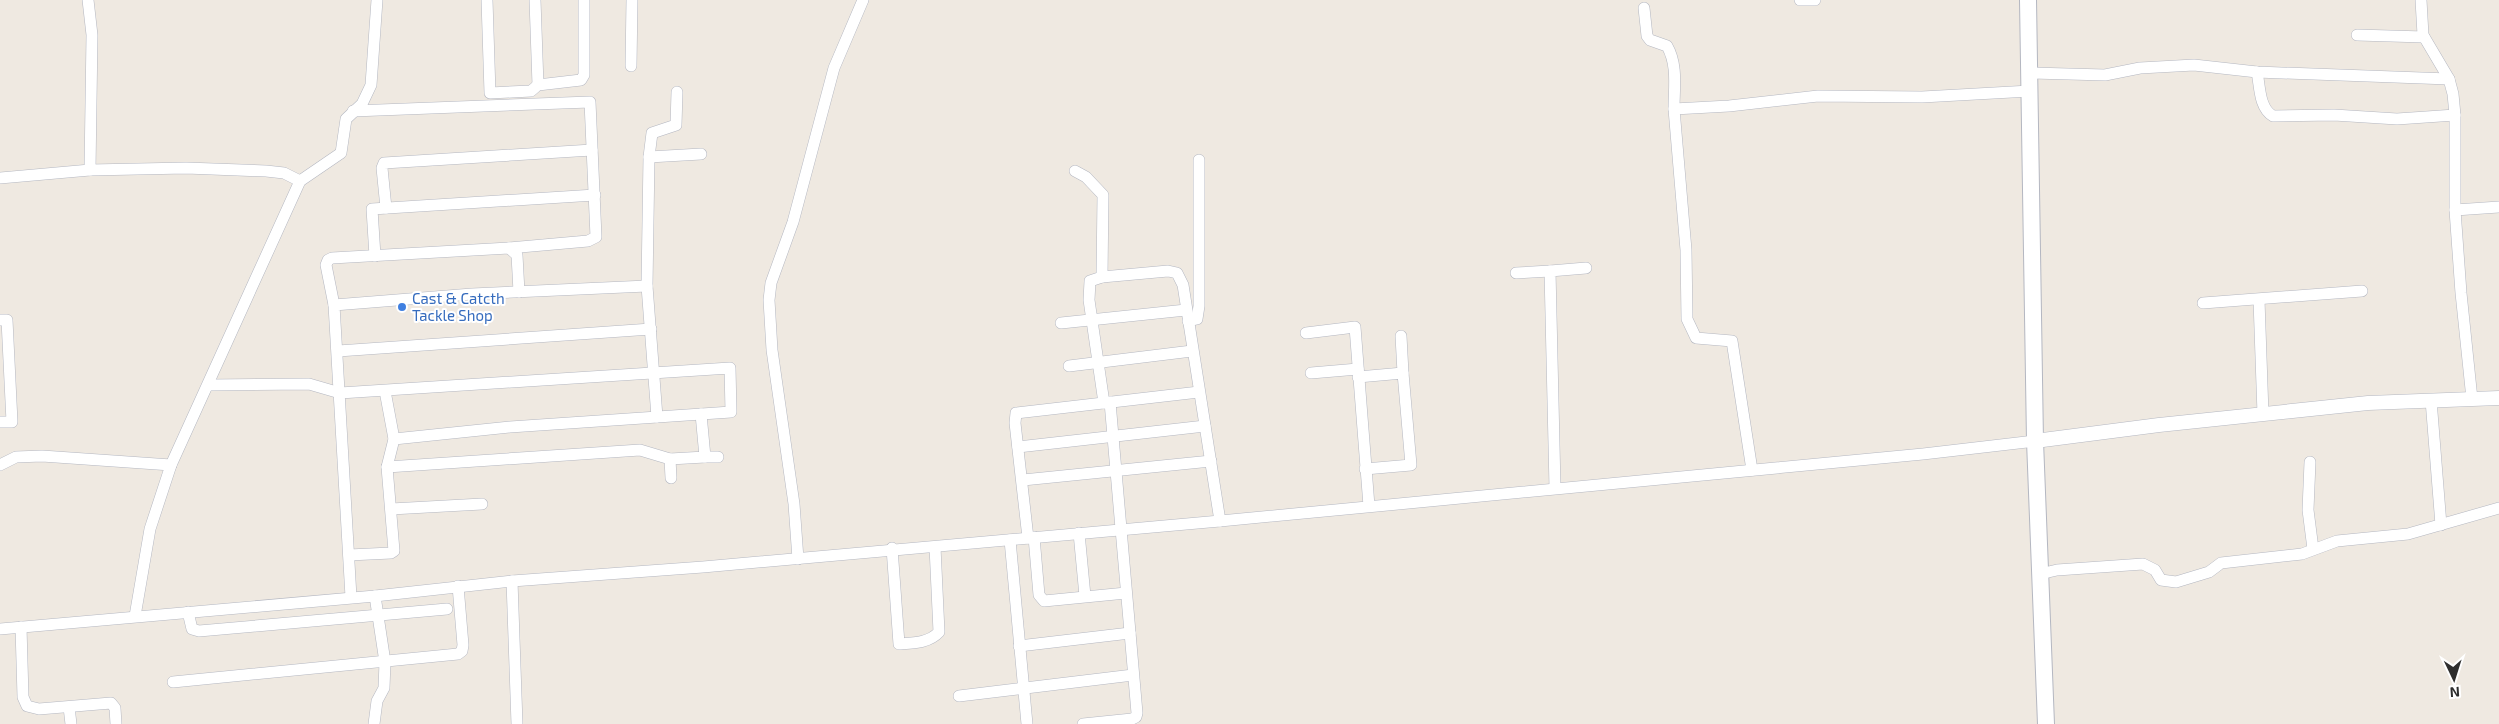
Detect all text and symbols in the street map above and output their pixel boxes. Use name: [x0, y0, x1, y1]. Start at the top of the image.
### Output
place label: Cast & Catcth Tackle Shop: [412, 289, 505, 324]
marker: Cast & Catcth Tackle Shop: [396, 301, 408, 313]
north arrow: [2429, 654, 2479, 704]
text: N: [2449, 684, 2461, 701]

